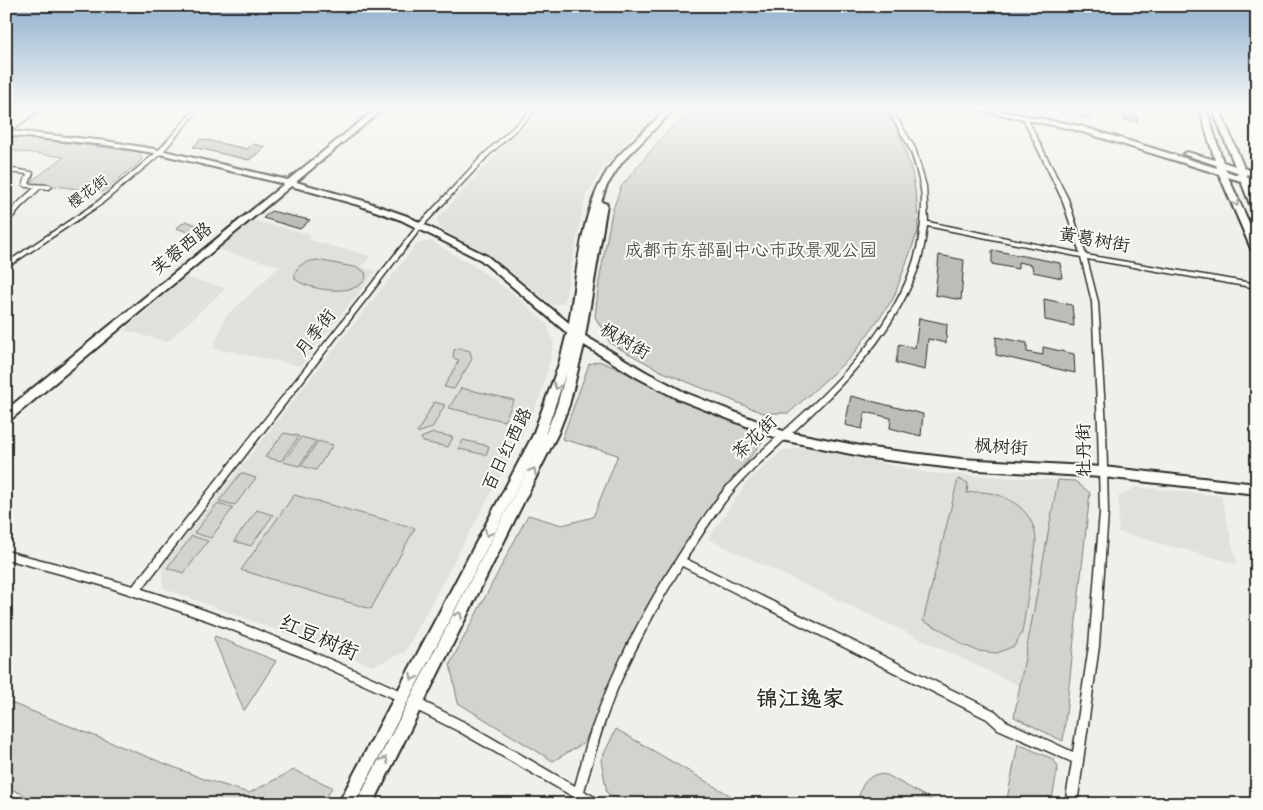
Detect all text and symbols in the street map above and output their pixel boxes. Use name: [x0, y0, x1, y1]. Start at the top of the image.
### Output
street label: 樱花街: [64, 171, 114, 215]
one-way arrow: [1229, 198, 1240, 207]
street label: 芙蓉西路: [147, 218, 219, 282]
street label: 黄葛树街: [1056, 223, 1132, 261]
park label: 成都市东部副中心市政景观公园: [625, 240, 877, 265]
street label: 月季街: [291, 305, 343, 363]
street label: 枫树街: [594, 319, 654, 367]
one-way arrow: [553, 381, 563, 390]
street label: 百日红西路: [478, 404, 540, 496]
street label: 茶花街: [728, 411, 784, 467]
street label: 牡丹街: [1073, 423, 1099, 477]
street label: 枫树街: [973, 435, 1029, 463]
one-way arrow: [527, 467, 537, 476]
one-way arrow: [484, 527, 494, 536]
street label: 红豆树街: [273, 610, 363, 670]
one-way arrow: [453, 611, 463, 620]
one-way arrow: [409, 672, 419, 681]
district label: 锦江逸家: [756, 686, 844, 717]
one-way arrow: [379, 756, 390, 765]

